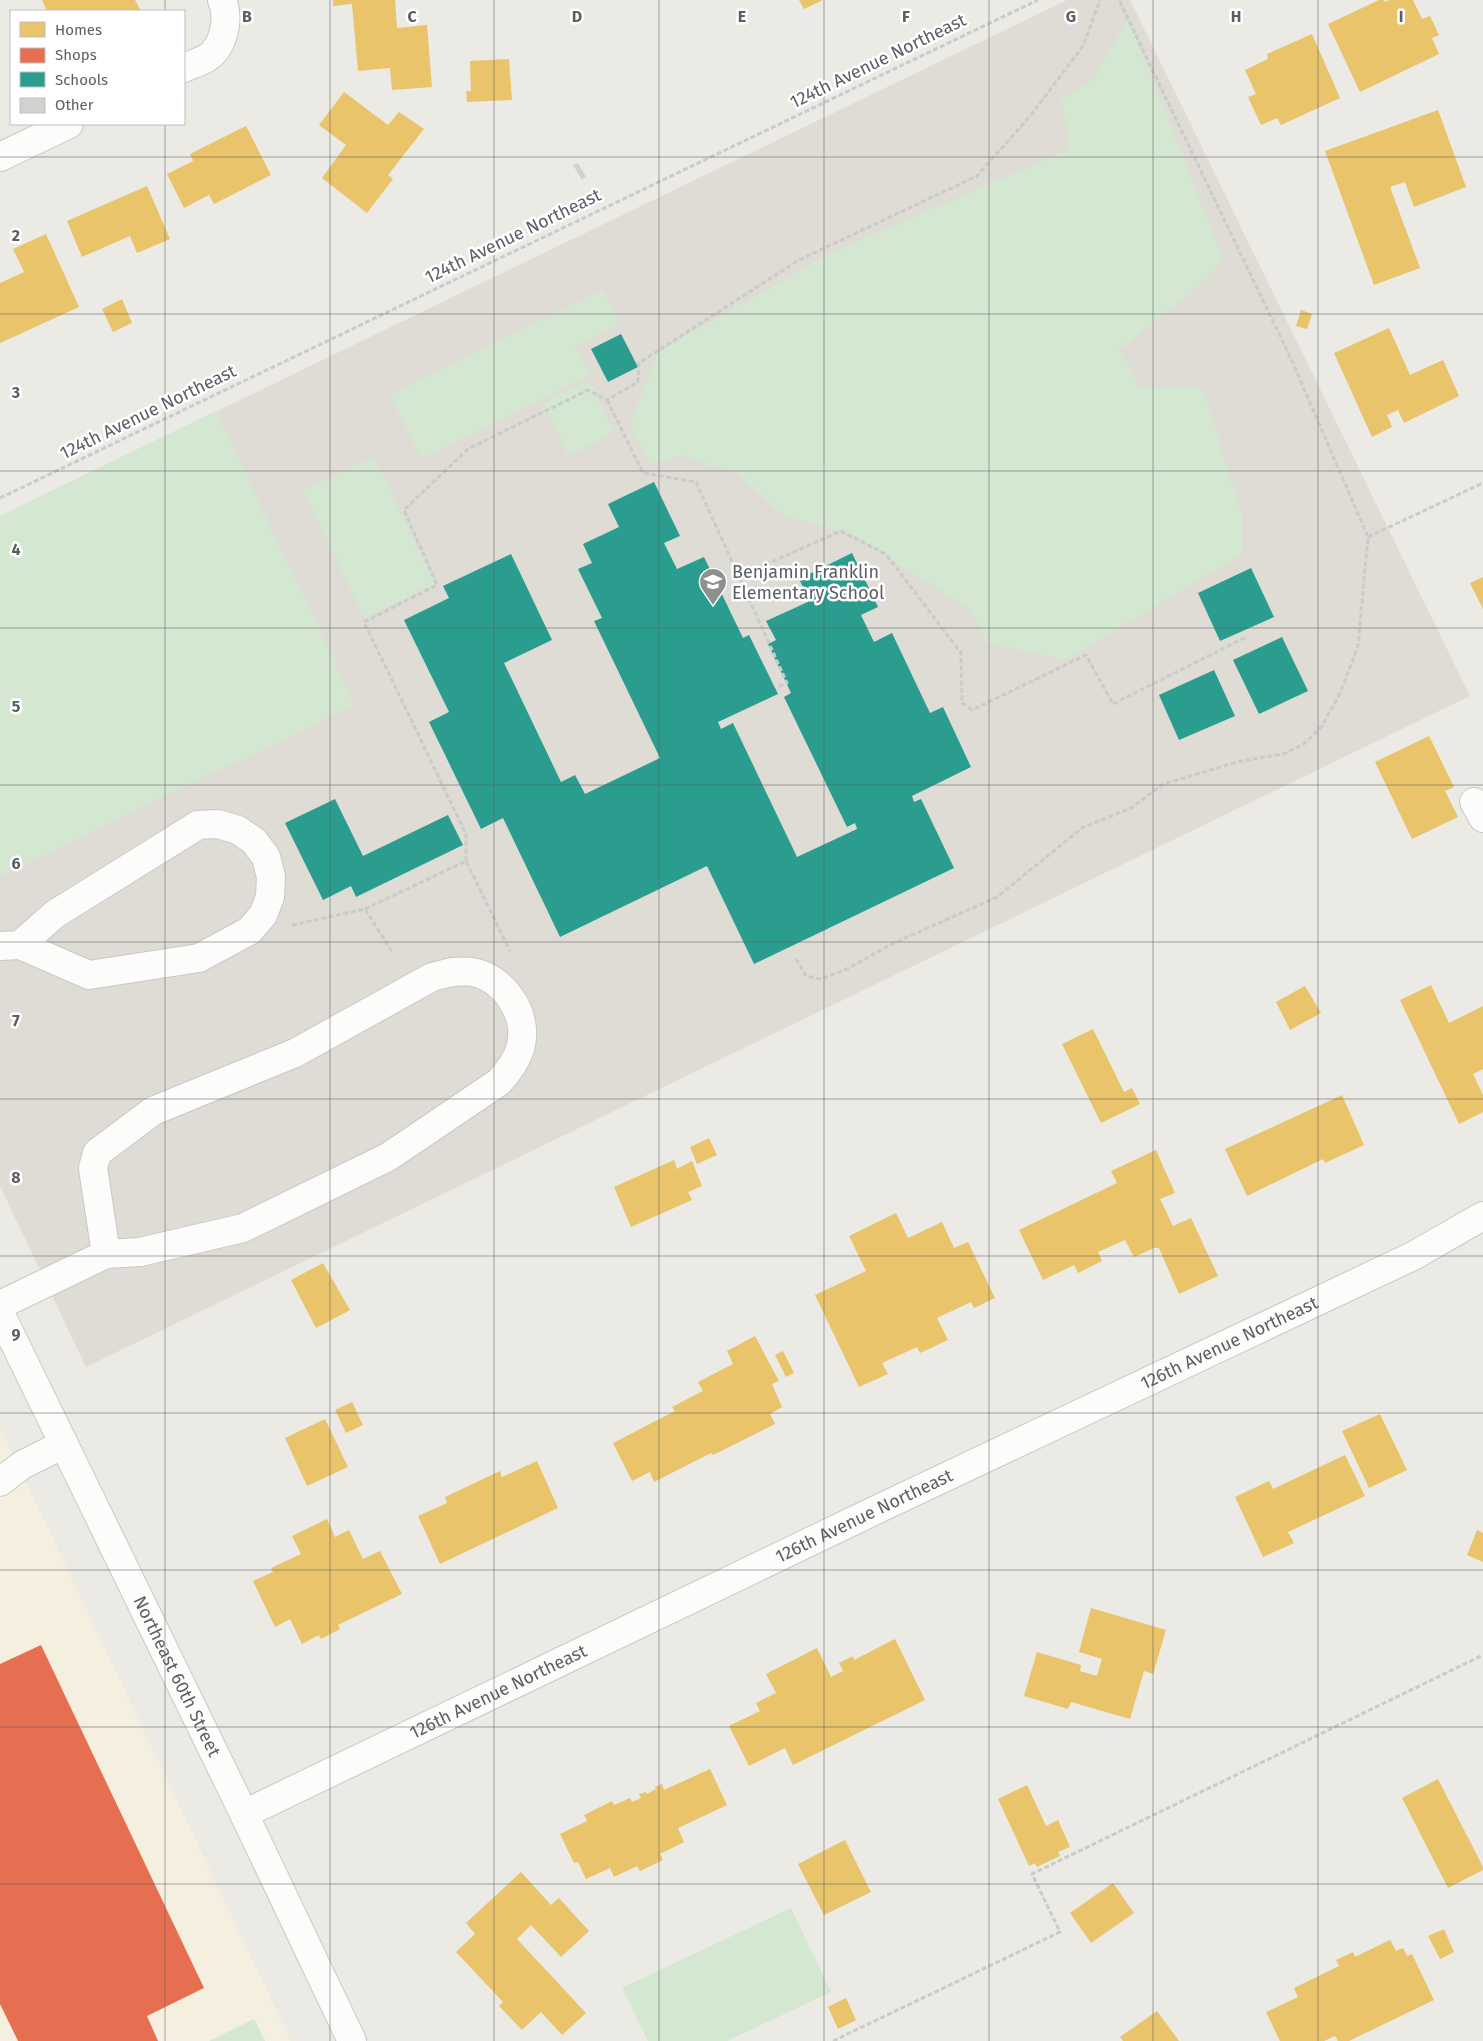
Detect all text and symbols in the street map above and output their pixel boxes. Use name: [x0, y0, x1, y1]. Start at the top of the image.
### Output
text: B: [242, 7, 252, 26]
text: C: [407, 7, 417, 26]
text: D: [572, 7, 582, 26]
text: E: [738, 7, 746, 26]
text: F: [902, 7, 910, 26]
text: G: [1066, 7, 1076, 26]
text: H: [1231, 7, 1241, 26]
text: I: [1399, 7, 1403, 26]
street label: 124th Avenue Northeast: [786, 9, 970, 113]
legend: [10, 10, 185, 125]
text: Homes: [55, 21, 102, 39]
text: Shops: [55, 46, 97, 64]
text: Schools: [55, 71, 108, 89]
text: Other: [55, 96, 94, 114]
street label: 124th Avenue Northeast: [421, 184, 605, 288]
text: 2: [12, 226, 20, 245]
street label: 124th Avenue Northeast: [56, 360, 240, 464]
text: 3: [11, 383, 20, 402]
text: 4: [11, 540, 21, 559]
place label: Benjamin Franklin Elementary School: [732, 561, 884, 604]
school or university icon: Benjamin Franklin Elementary School: [698, 567, 728, 606]
text: 5: [12, 697, 21, 716]
text: 6: [11, 854, 21, 873]
text: 7: [12, 1011, 20, 1030]
text: 8: [11, 1168, 21, 1187]
street label: 126th Avenue Northeast: [1137, 1291, 1322, 1394]
text: 9: [12, 1325, 21, 1344]
street label: 126th Avenue Northeast: [772, 1464, 957, 1568]
street label: Northeast 60th Street: [128, 1592, 226, 1761]
street label: 126th Avenue Northeast: [406, 1640, 591, 1744]

